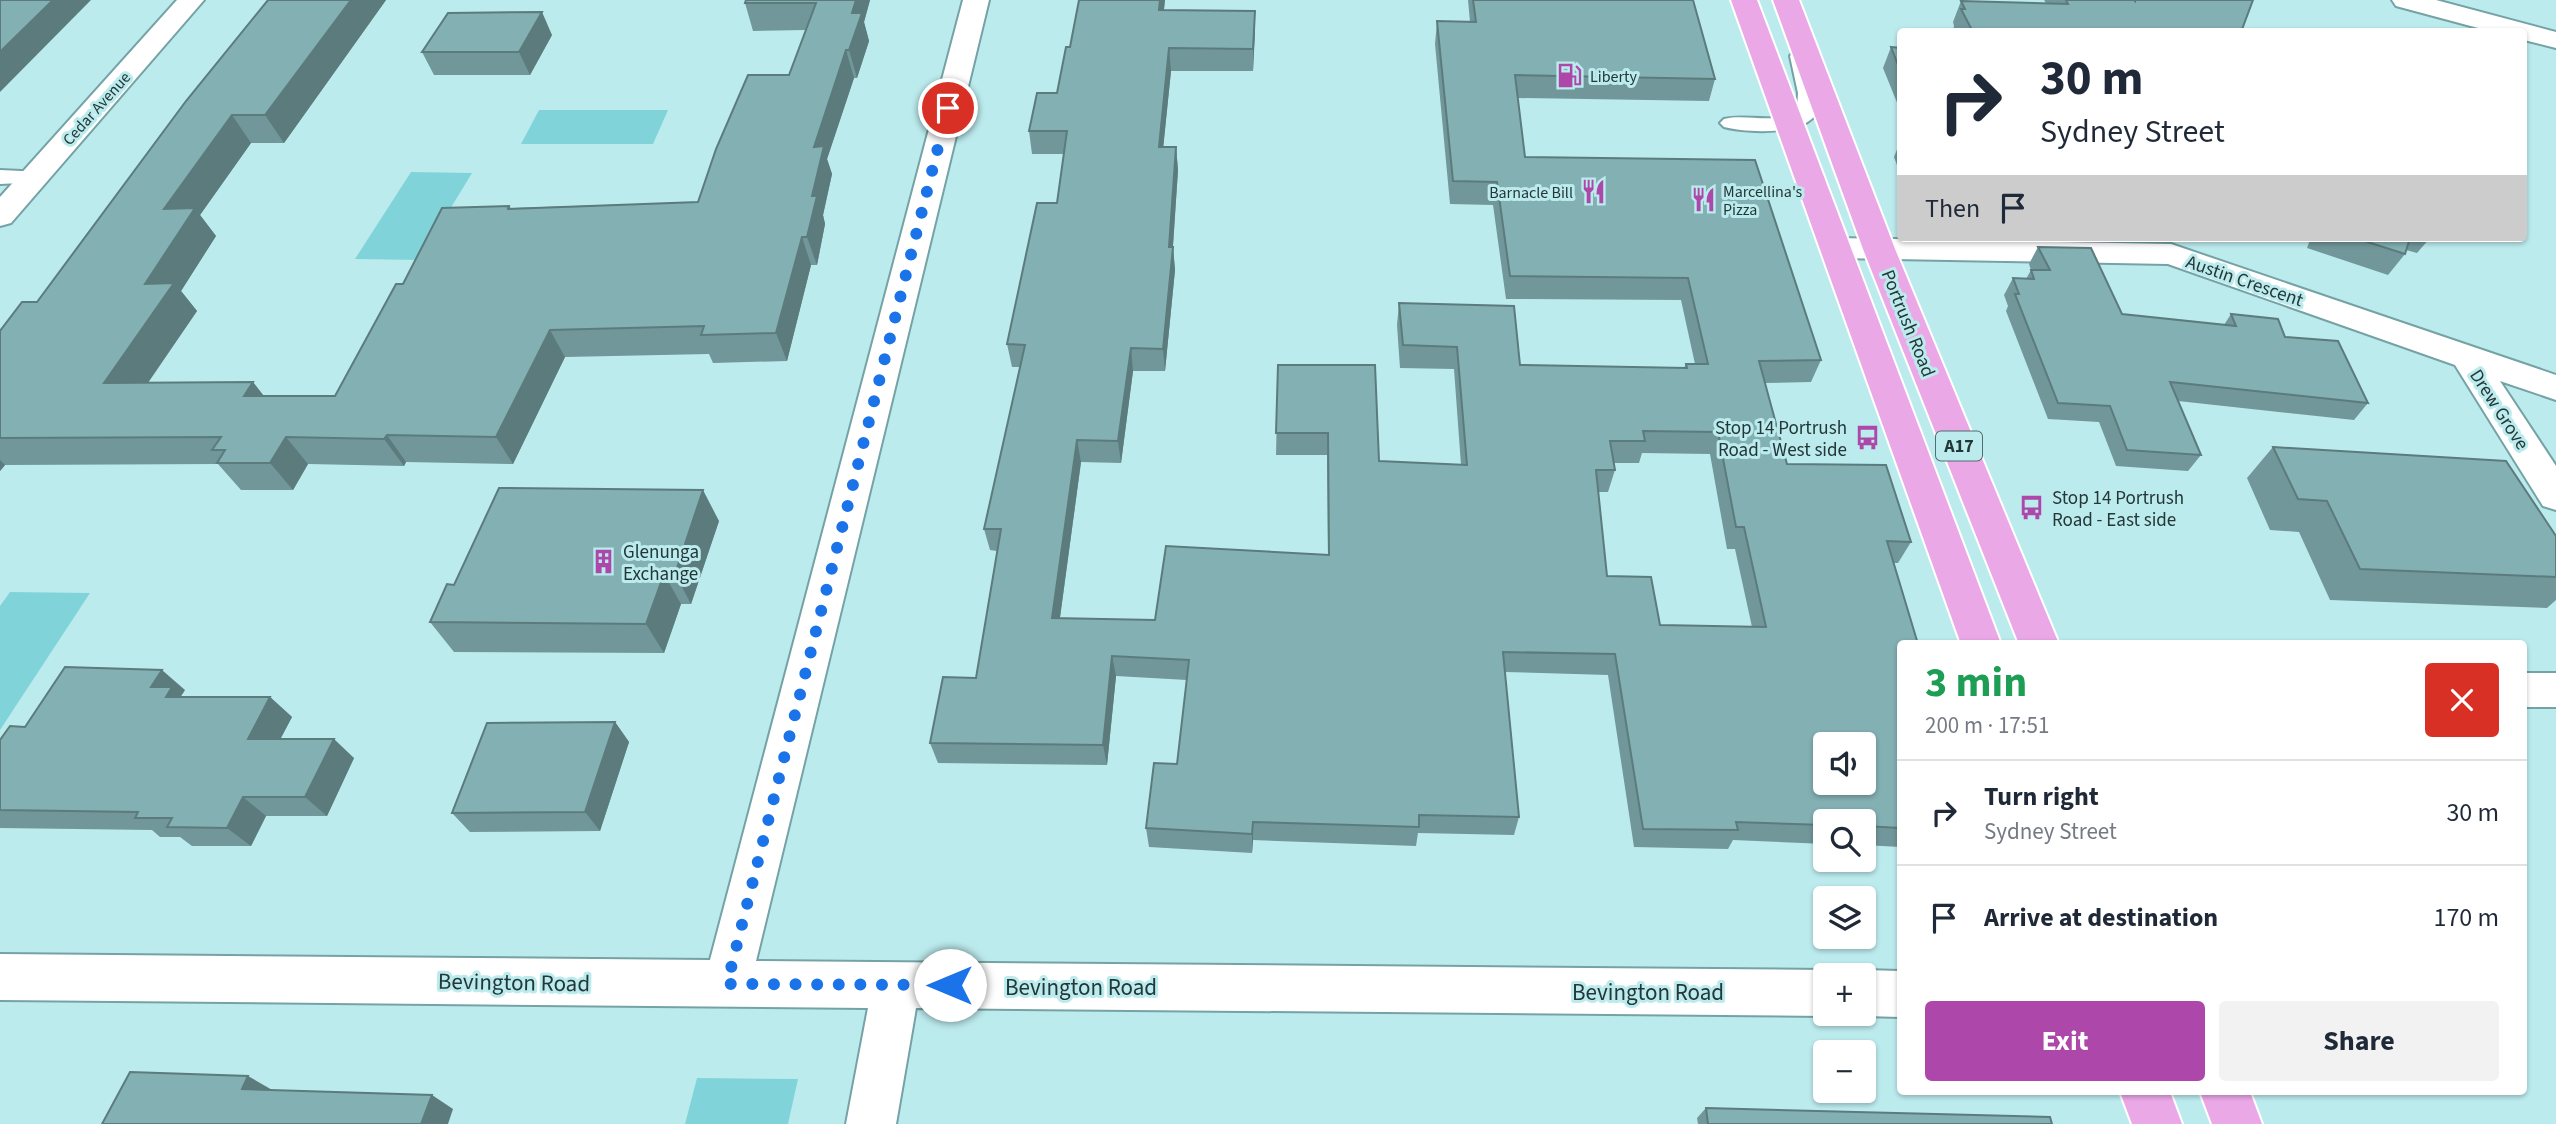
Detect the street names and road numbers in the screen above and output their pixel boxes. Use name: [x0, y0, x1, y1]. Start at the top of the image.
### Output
street label: Cedar Avenue: [58, 67, 136, 150]
street label: Austin Crescent: [2182, 249, 2307, 314]
street label: Portrush Road: [1874, 266, 1941, 381]
street label: Drew Grove: [2462, 364, 2535, 456]
road number: A17: [1936, 432, 1982, 461]
street label: Bevington Road: [438, 965, 590, 1000]
street label: Bevington Road: [1005, 971, 1157, 1004]
street label: Bevington Road: [1572, 976, 1724, 1009]

